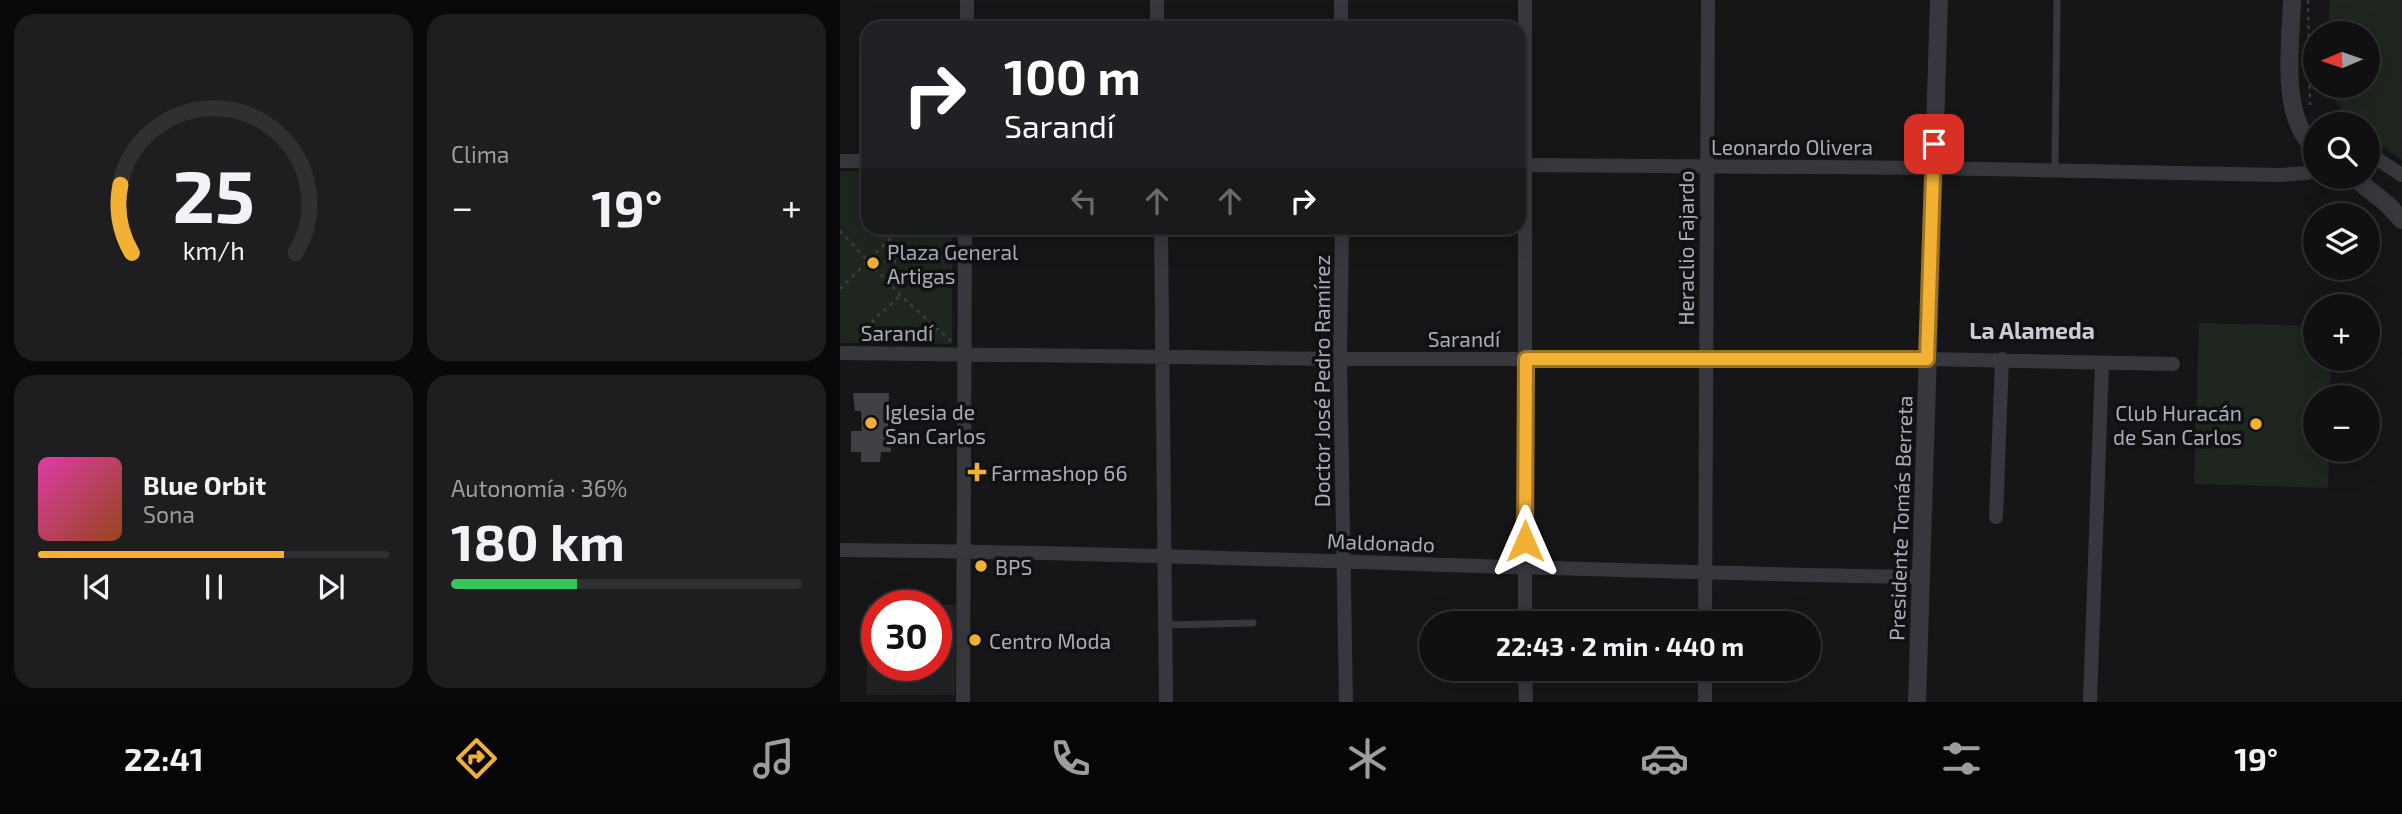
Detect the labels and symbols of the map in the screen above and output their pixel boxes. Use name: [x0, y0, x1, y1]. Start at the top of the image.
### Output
north arrow: [2303, 21, 2380, 98]
pin: [1904, 114, 1964, 174]
street label: Leonardo Olivera: [1711, 134, 1873, 159]
street label: Heraclio Fajardo: [1673, 171, 1699, 325]
place label: Plaza General Artigas: [887, 239, 1019, 288]
marker: Plaza General Artigas: [865, 255, 881, 271]
street label: Doctor José Pedro Ramírez: [1309, 255, 1334, 507]
district label: La Alameda: [1969, 316, 2095, 344]
street label: Sarandí: [861, 320, 934, 345]
street label: Sarandí: [1428, 326, 1501, 351]
street label: Presidente Tomás Berreta: [1883, 395, 1917, 641]
place label: Iglesia de San Carlos: [885, 399, 986, 448]
place label: Club Huracán de San Carlos: [2113, 400, 2242, 449]
marker: Iglesia de San Carlos: [863, 415, 879, 431]
marker: Club Huracán de San Carlos: [2248, 416, 2264, 432]
place label: Farmashop 66: [991, 460, 1127, 485]
marker: Farmashop 66: [969, 464, 985, 480]
position arrow: [1488, 504, 1562, 578]
street label: Maldonado: [1327, 528, 1435, 556]
place label: BPS: [995, 554, 1032, 579]
marker: BPS: [973, 558, 989, 574]
speed limit sign: 30: [861, 590, 952, 681]
place label: Centro Moda: [989, 628, 1111, 653]
marker: Centro Moda: [967, 632, 983, 648]

